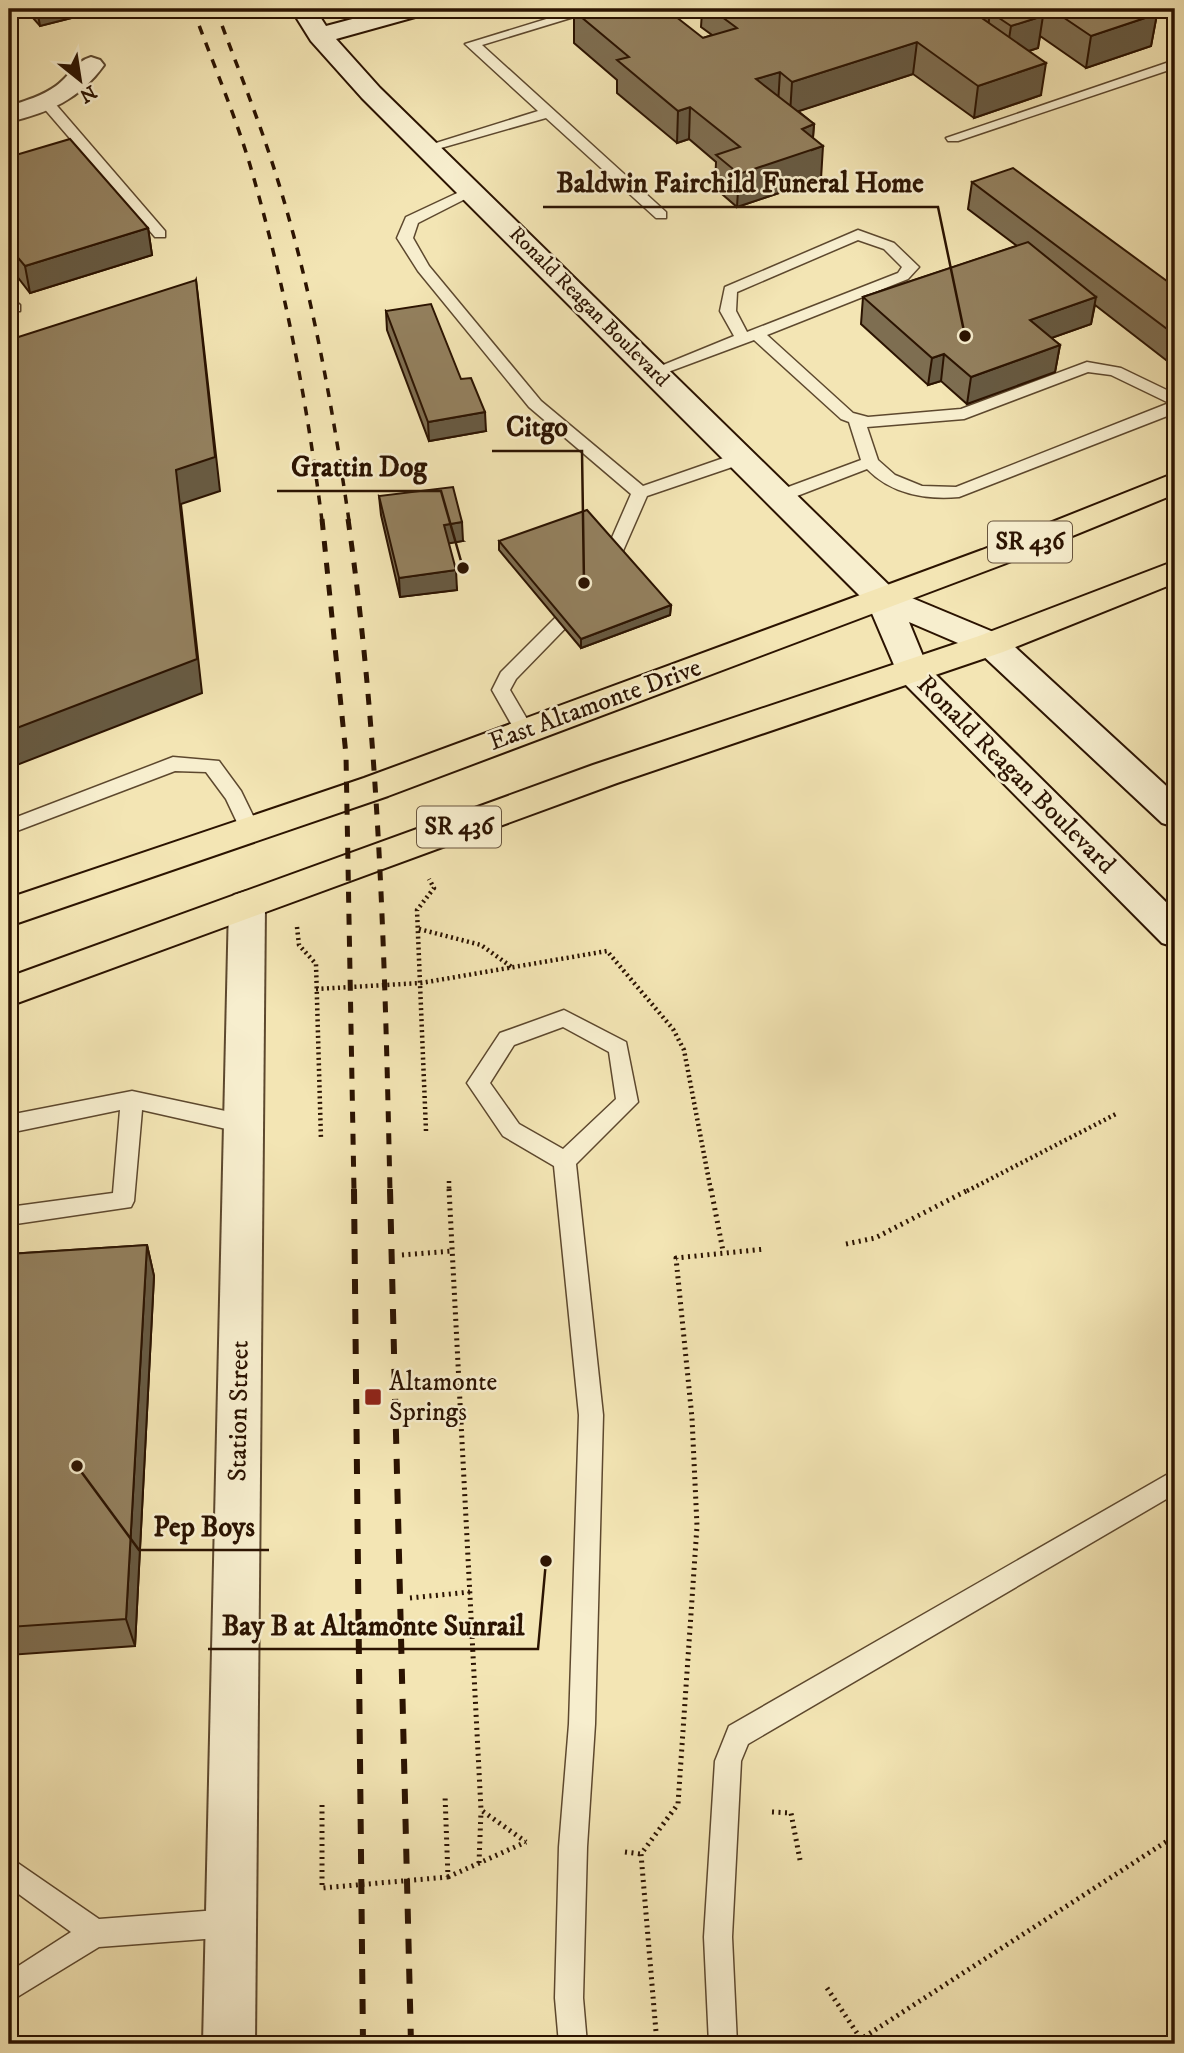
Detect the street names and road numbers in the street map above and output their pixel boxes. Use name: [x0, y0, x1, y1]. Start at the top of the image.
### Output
street label: Ronald Reagan Boulevard: [503, 221, 675, 393]
road number: SR 436: [988, 522, 1072, 562]
street label: East Altamonte Drive: [484, 651, 706, 759]
street label: Ronald Reagan Boulevard: [910, 669, 1122, 881]
road number: SR 436: [417, 806, 501, 848]
street label: Station Street: [221, 1340, 257, 1482]

